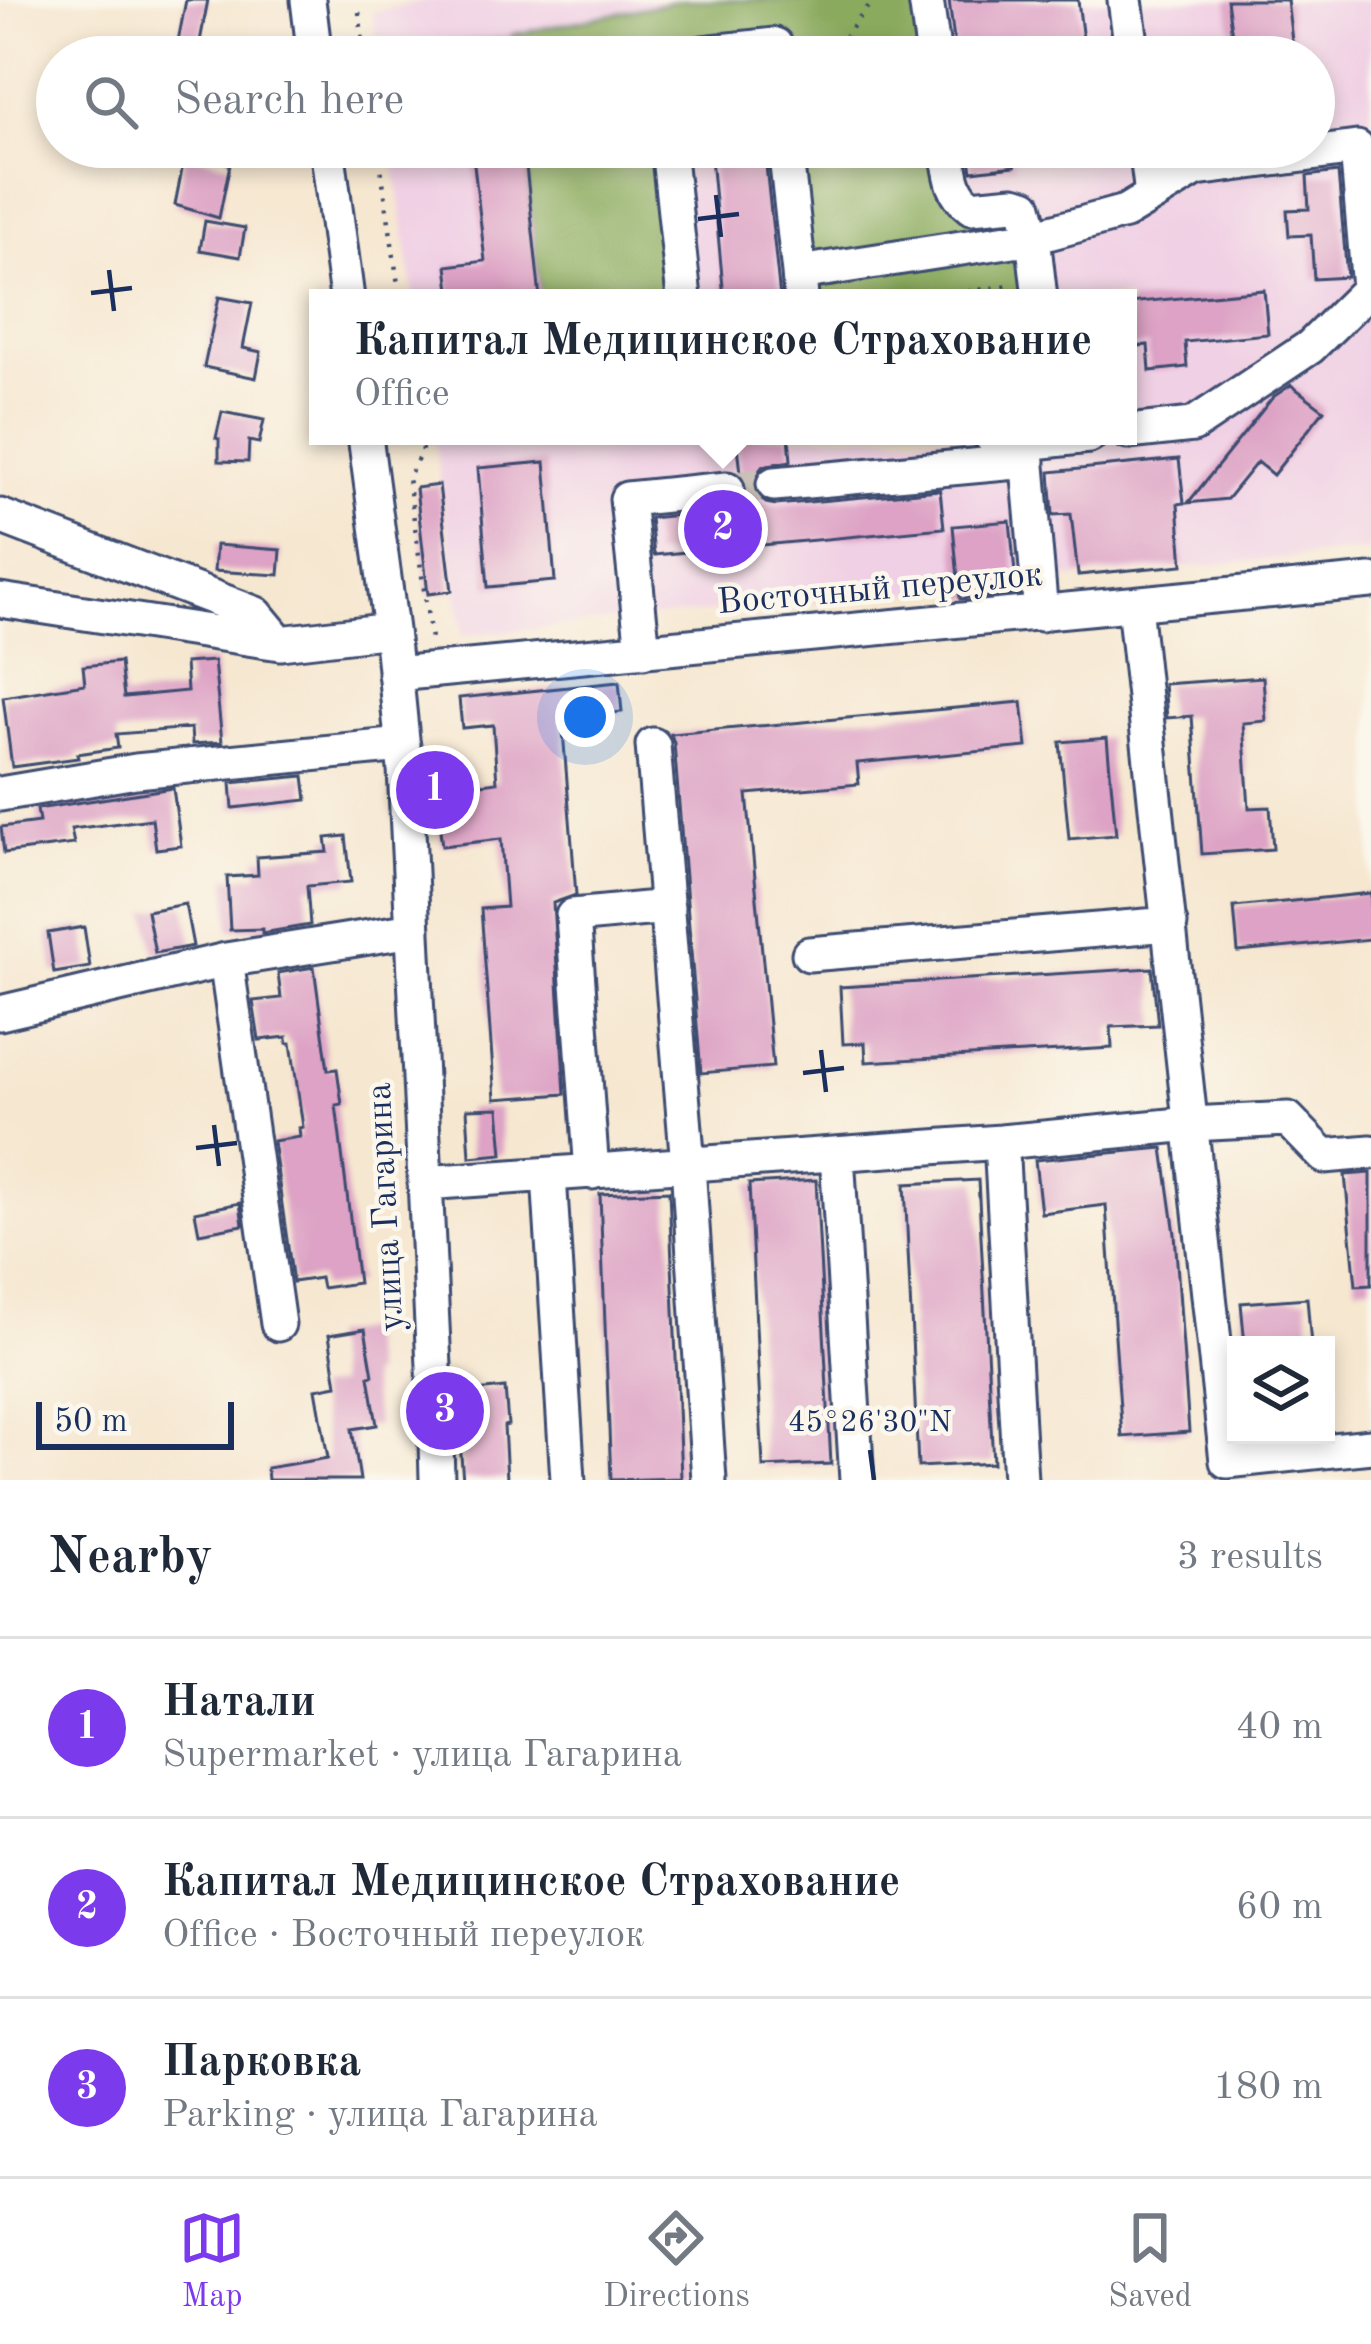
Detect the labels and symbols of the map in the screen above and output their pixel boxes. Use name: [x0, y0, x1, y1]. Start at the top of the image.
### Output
pin: 2: [684, 484, 762, 574]
street label: Восточный переулок: [716, 558, 1044, 622]
your location: [555, 687, 615, 747]
pin: 1: [396, 745, 474, 835]
street label: улица Гагарина: [362, 1081, 411, 1332]
pin: 3: [406, 1366, 484, 1456]
scale bar: [36, 1396, 234, 1449]
text: 45°26'30"N: [788, 1408, 952, 1438]

